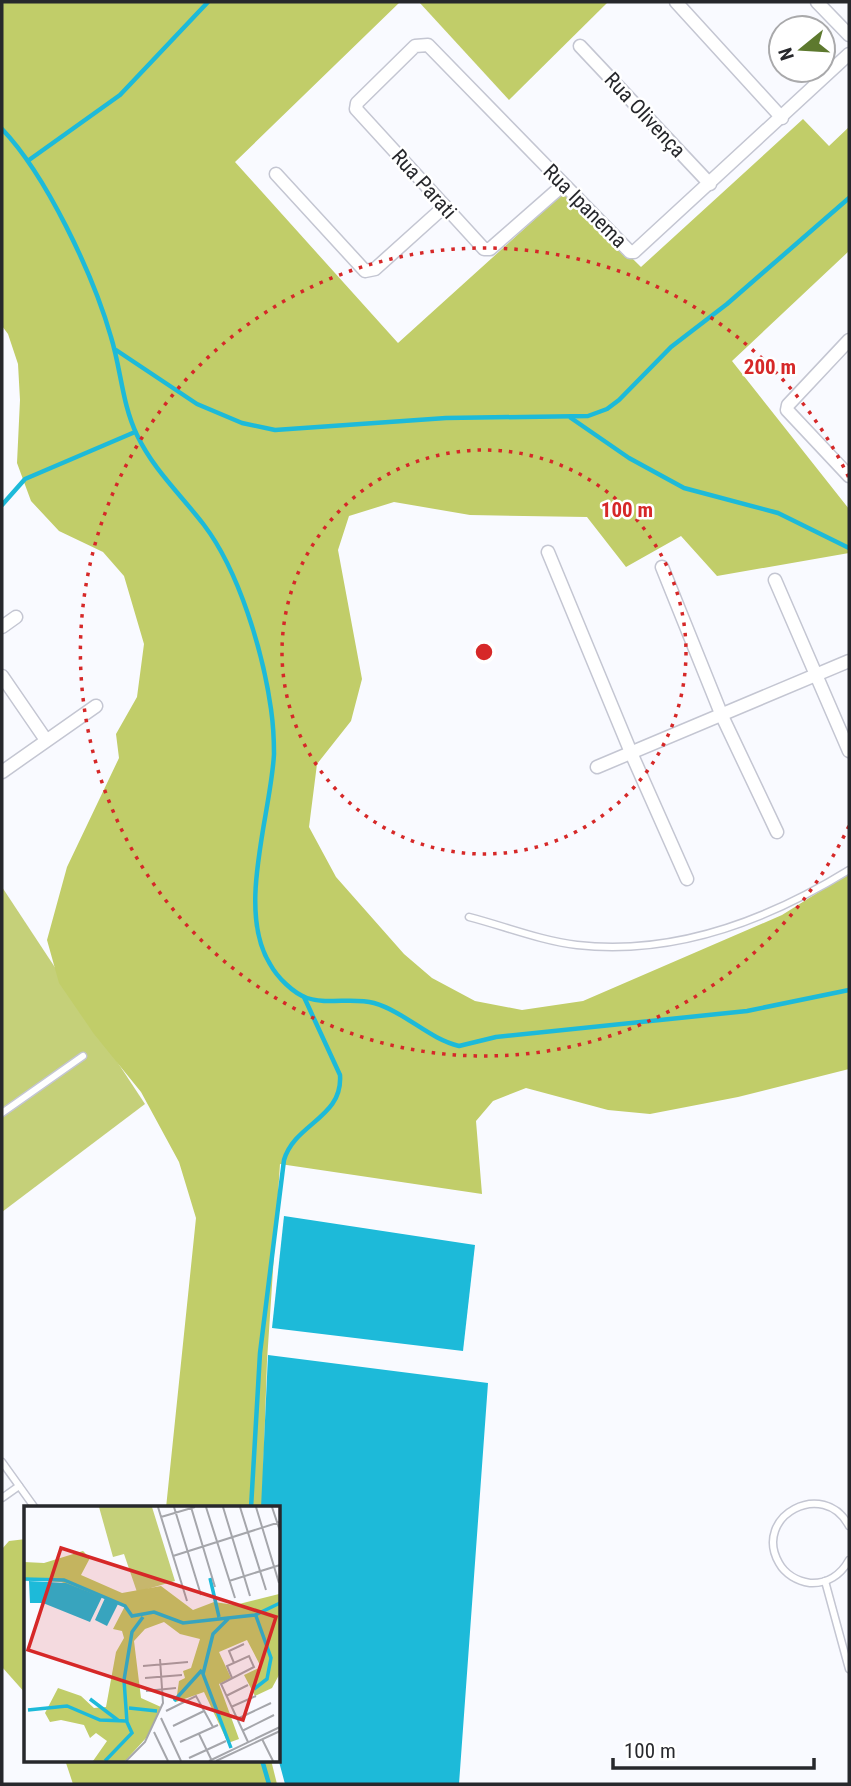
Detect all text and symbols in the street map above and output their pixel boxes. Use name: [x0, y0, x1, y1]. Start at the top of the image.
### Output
north arrow: [767, 14, 837, 84]
text: N: [774, 45, 799, 63]
street label: Rua Olivença: [600, 68, 690, 162]
street label: Rua Parati: [387, 144, 461, 224]
street label: Rua Ipanema: [538, 159, 632, 253]
text: 200 m: [744, 355, 796, 379]
text: 100 m: [601, 498, 653, 522]
centre of rings: [472, 640, 496, 664]
inset map: [24, 1506, 280, 1762]
scale bar: [613, 1726, 814, 1770]
text: 100 m: [624, 1739, 676, 1763]

